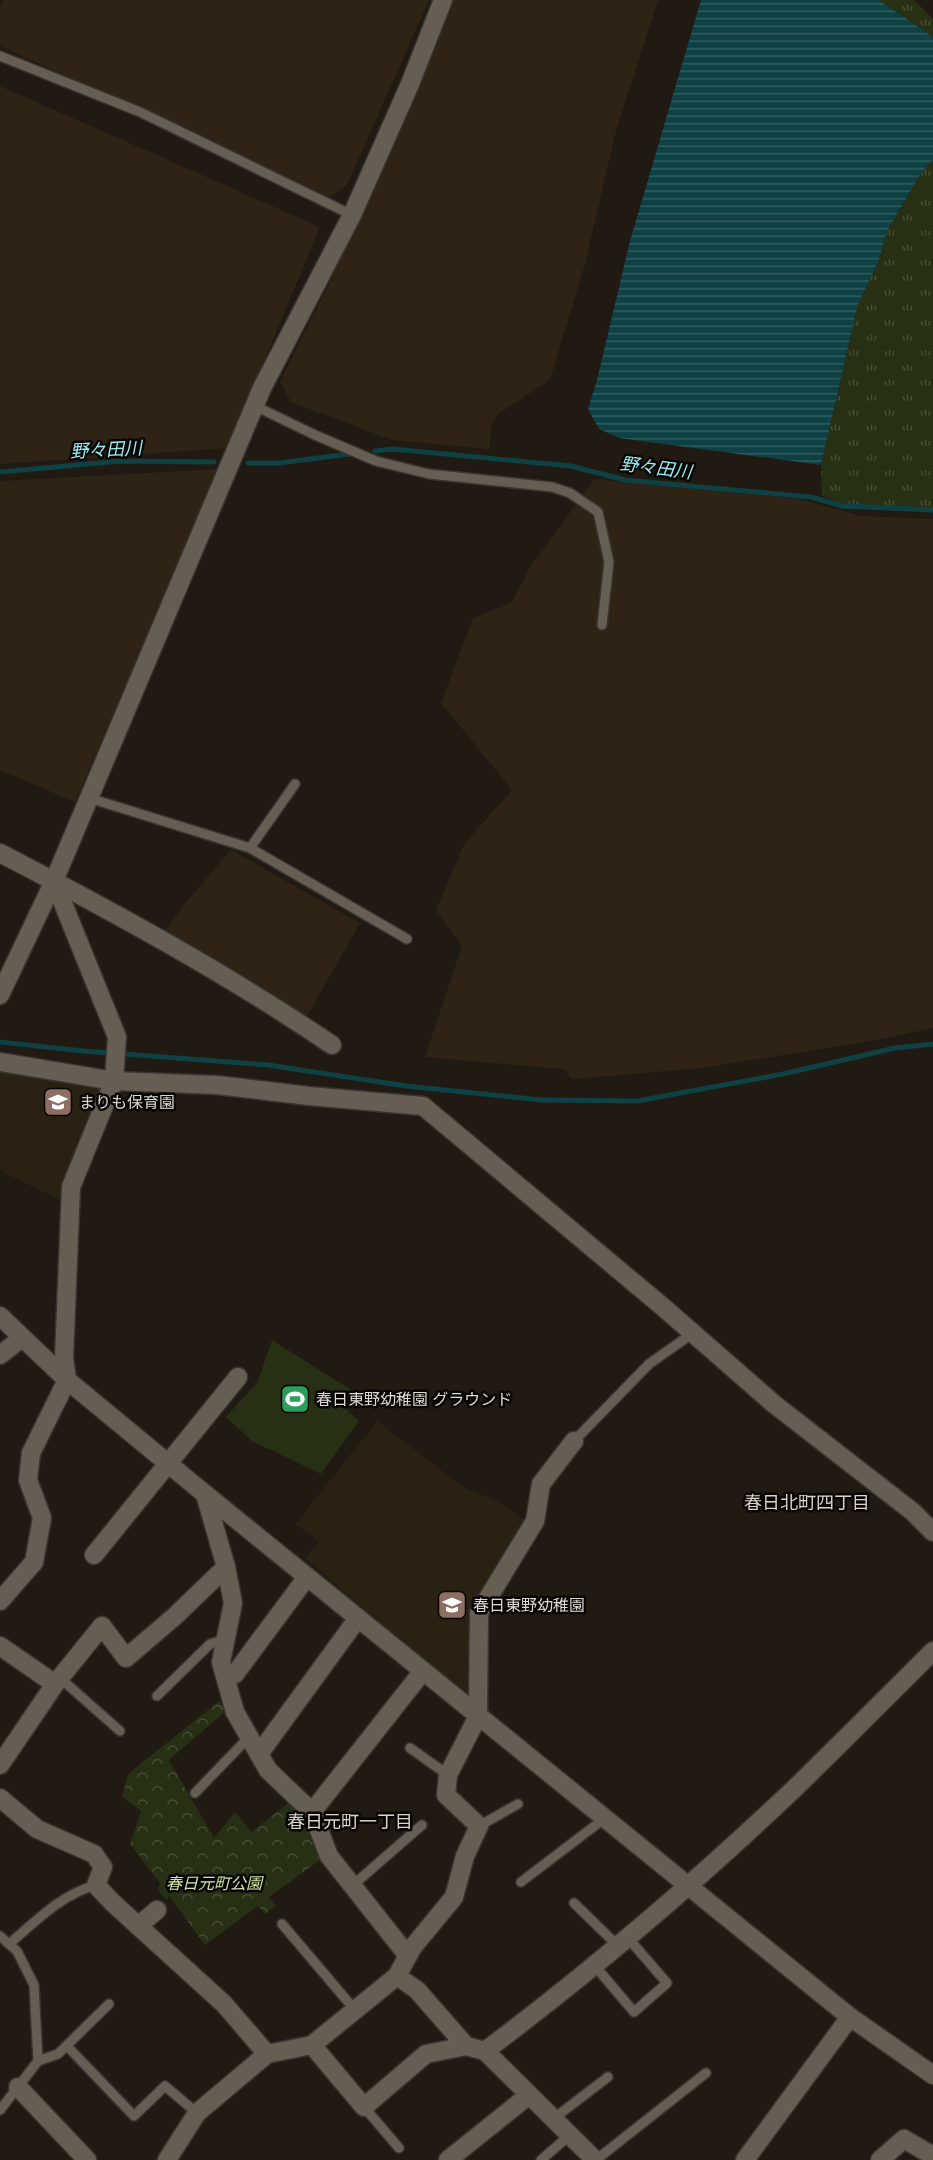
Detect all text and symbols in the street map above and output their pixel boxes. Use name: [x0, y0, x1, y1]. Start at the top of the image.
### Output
water label: 野々田川: [69, 435, 145, 463]
water label: 野々田川: [619, 451, 695, 484]
school or university icon: まりも保育園: [42, 1086, 74, 1118]
place label: まりも保育園: [79, 1091, 175, 1113]
sports icon: 春日東野幼稚園 グラウンド: [279, 1383, 311, 1415]
place label: 春日東野幼稚園 グラウンド: [316, 1388, 512, 1410]
district label: 春日北町四丁目: [744, 1490, 870, 1514]
school or university icon: 春日東野幼稚園: [436, 1589, 468, 1621]
place label: 春日東野幼稚園: [473, 1594, 585, 1616]
district label: 春日元町一丁目: [287, 1809, 413, 1833]
park label: 春日元町公園: [166, 1872, 264, 1894]

